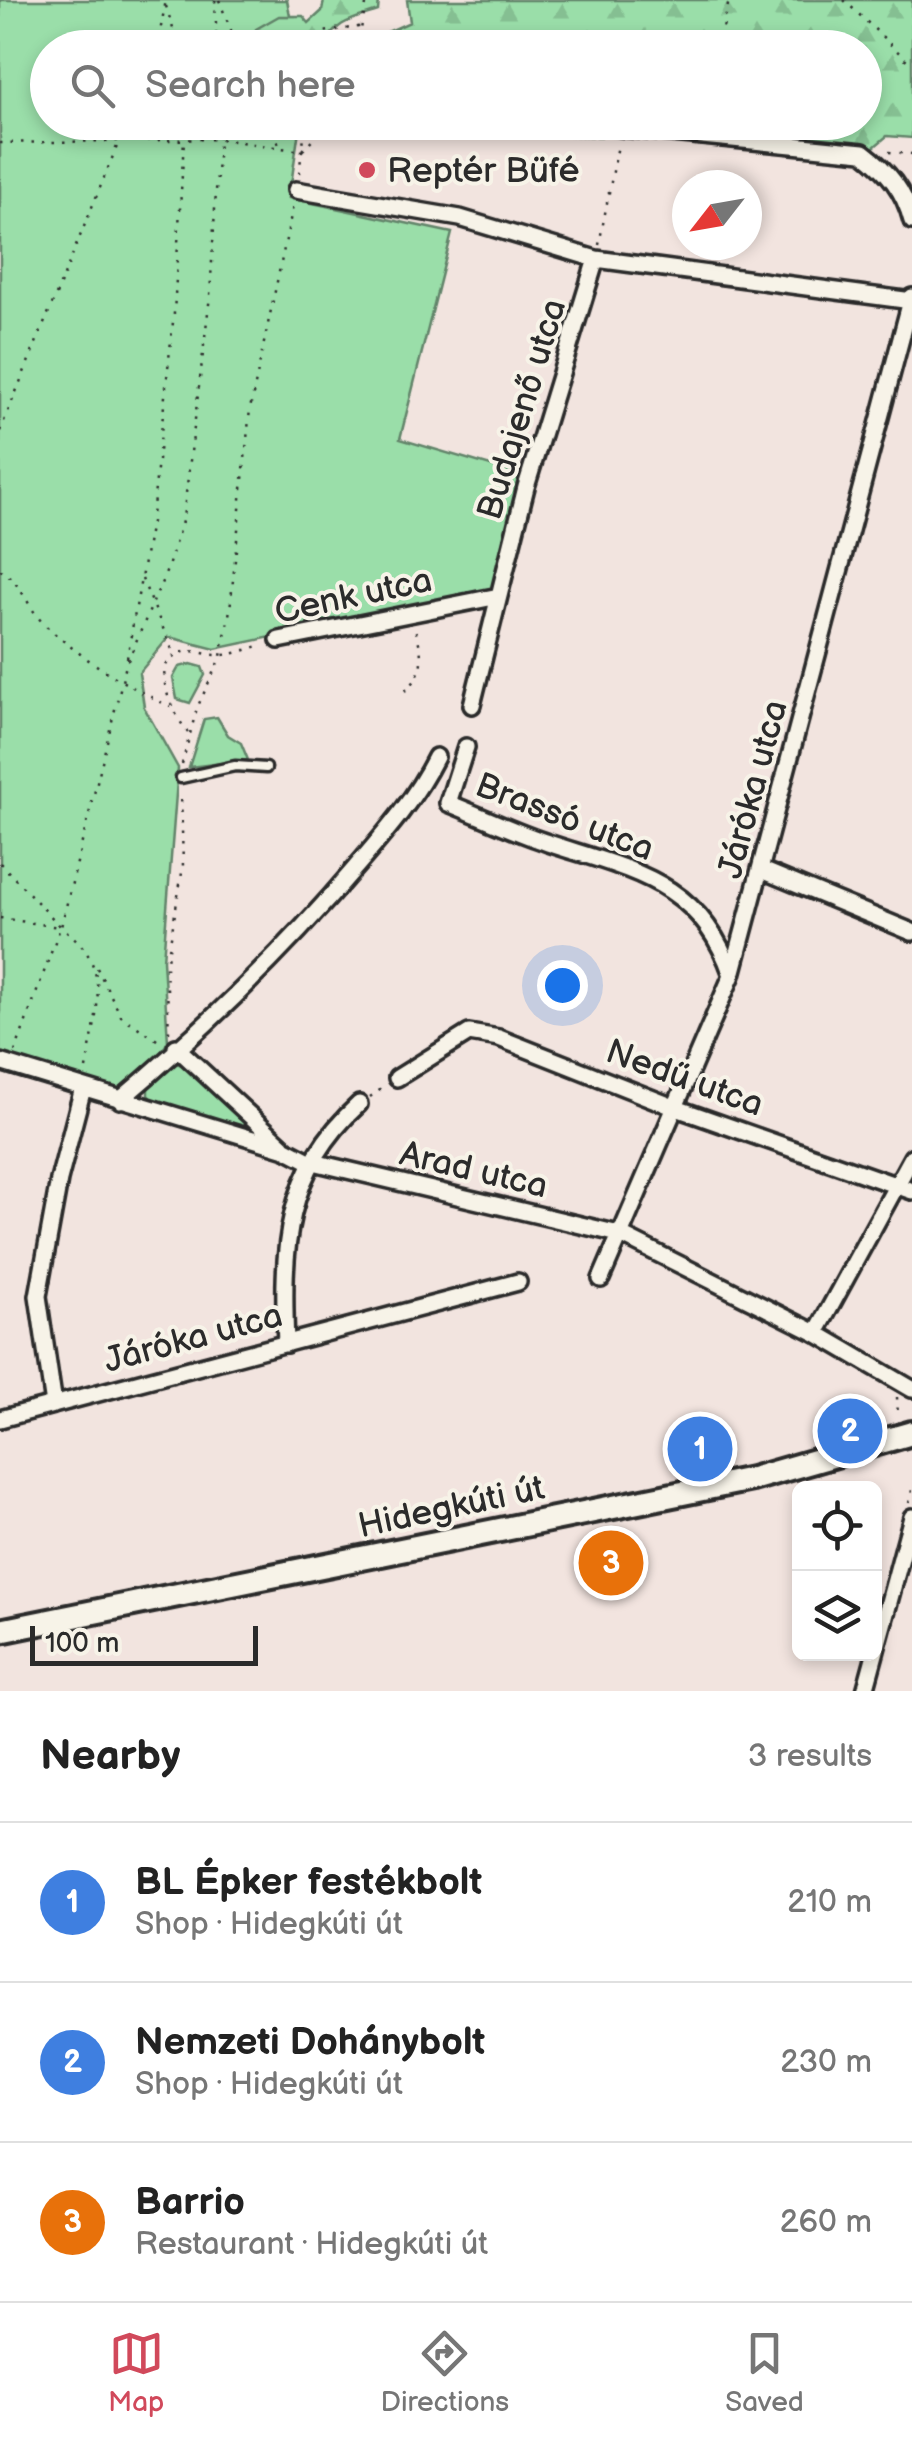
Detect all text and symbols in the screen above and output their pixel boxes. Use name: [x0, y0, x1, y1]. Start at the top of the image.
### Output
search box: [30, 30, 882, 140]
icon: search: [65, 58, 120, 113]
text: Search here: [145, 63, 356, 108]
place label: Reptér Büfé: [387, 150, 580, 193]
marker: Reptér Büfé: [356, 159, 378, 181]
north arrow: [672, 170, 762, 260]
street label: Budajenő utca: [468, 294, 576, 525]
street label: Cenk utca: [271, 559, 436, 634]
street label: Járóka utca: [709, 696, 798, 883]
street label: Brassó utca: [469, 764, 660, 871]
your location: [537, 960, 588, 1011]
street label: Nedű utca: [600, 1030, 769, 1127]
street label: Arad utca: [396, 1133, 552, 1208]
street label: Járóka utca: [100, 1294, 287, 1383]
pin: 2: [818, 1394, 882, 1468]
pin: 1: [668, 1412, 732, 1486]
street label: Hidegkúti út: [354, 1467, 549, 1548]
map controls: [792, 1481, 882, 1661]
button: locate: [792, 1481, 882, 1571]
pin: 3: [578, 1526, 644, 1600]
button: layers: [792, 1571, 882, 1661]
scale bar: [30, 1621, 258, 1666]
text: 100 m: [45, 1627, 119, 1660]
text: Nearby: [40, 1731, 180, 1782]
text: 3 results: [748, 1737, 872, 1776]
text: BL Épker festékbolt: [135, 1860, 482, 1905]
text: 1: [66, 1883, 79, 1922]
text: 210 m: [787, 1883, 872, 1922]
text: Shop · Hidegkúti út: [135, 1905, 403, 1944]
text: Nemzeti Dohánybolt: [135, 2020, 485, 2065]
text: 2: [63, 2043, 82, 2082]
text: 230 m: [780, 2043, 872, 2082]
text: Shop · Hidegkúti út: [135, 2065, 403, 2104]
text: Barrio: [135, 2180, 245, 2225]
text: 3: [63, 2203, 82, 2242]
text: 260 m: [780, 2203, 872, 2242]
text: Restaurant · Hidegkúti út: [135, 2225, 488, 2264]
tab: Map: [108, 2326, 164, 2419]
tab: Directions: [380, 2326, 509, 2419]
tab: Saved: [725, 2326, 804, 2419]

